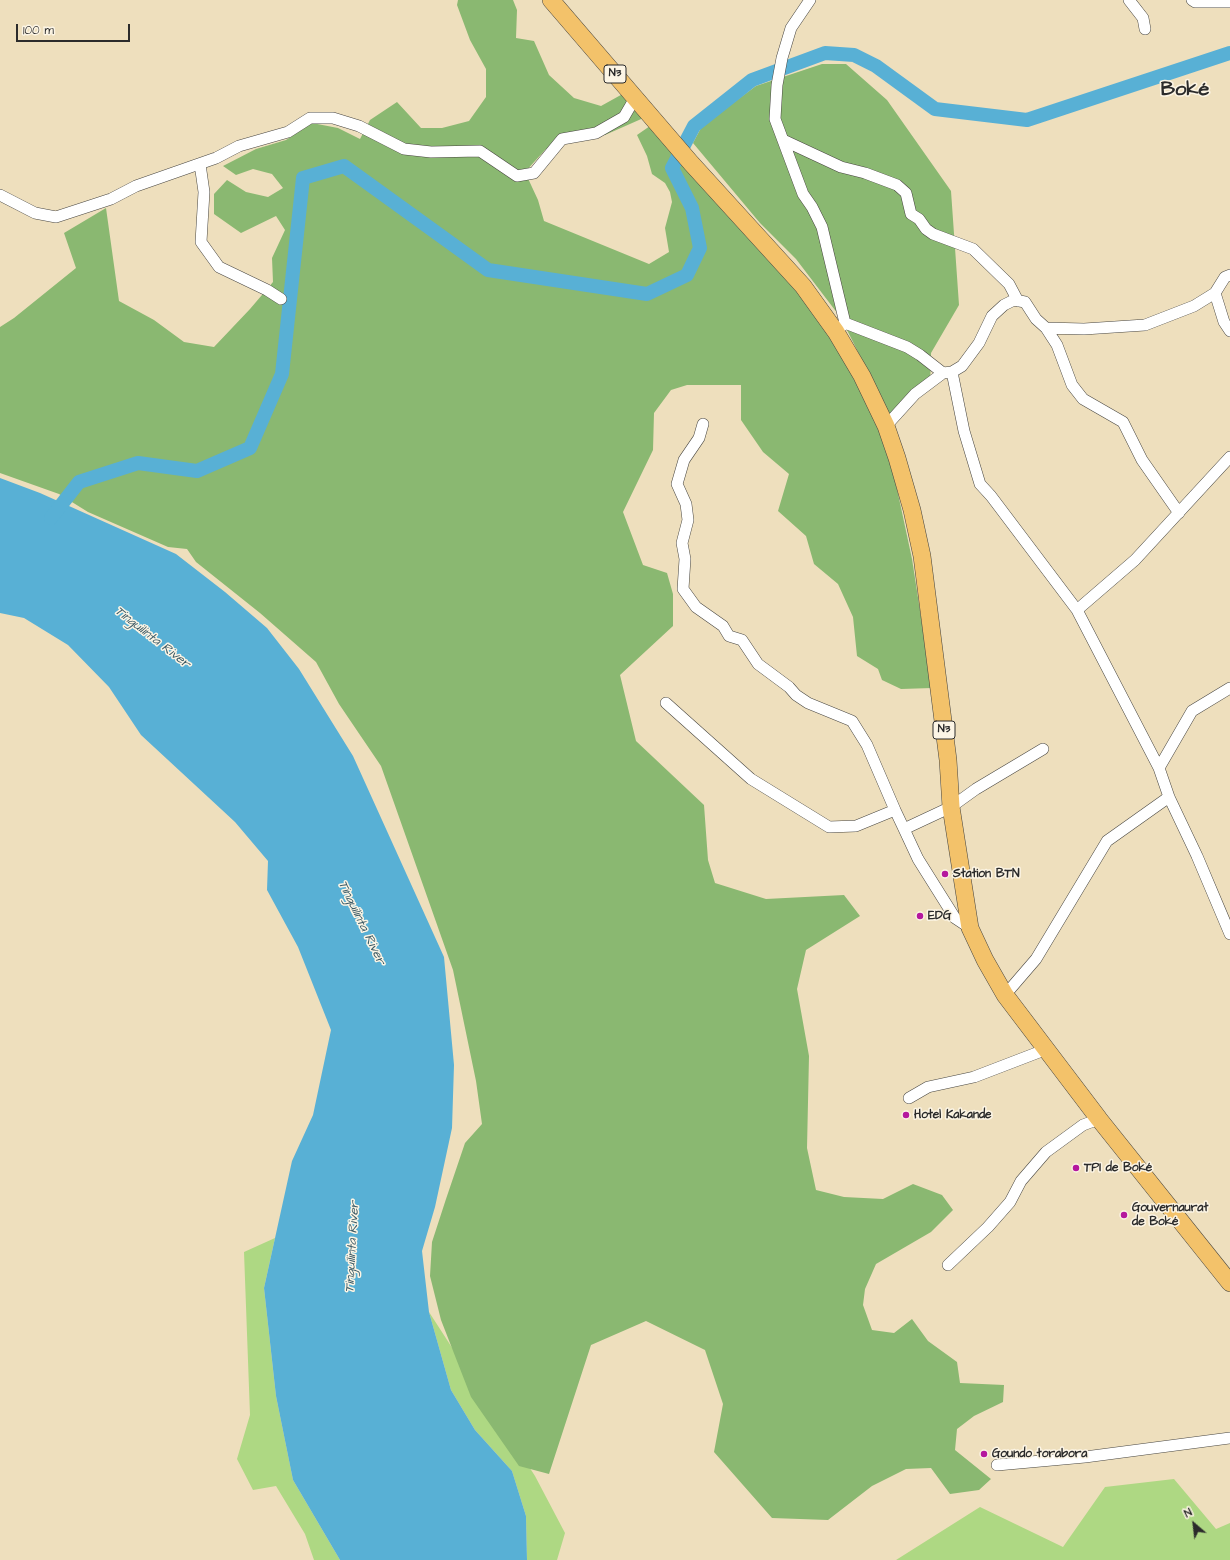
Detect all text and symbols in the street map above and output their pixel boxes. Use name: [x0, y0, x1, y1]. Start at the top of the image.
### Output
scale bar: [18, 16, 132, 42]
text: 100 m: [23, 22, 54, 39]
road number: N3: [604, 65, 626, 83]
district label: Boké: [1161, 79, 1209, 103]
water label: Tinguilinta River: [111, 604, 193, 672]
road number: N3: [933, 721, 955, 739]
place label: Station BTN: [953, 867, 1019, 881]
marker: Station BTN: [940, 869, 950, 879]
water label: Tinguilinta River: [334, 878, 388, 968]
place label: EDG: [928, 909, 951, 923]
marker: EDG: [915, 911, 925, 921]
place label: Hotel Kakande: [914, 1108, 992, 1122]
marker: Hotel Kakande: [901, 1110, 911, 1120]
place label: TPI de Boké: [1084, 1161, 1152, 1175]
marker: TPI de Boké: [1071, 1163, 1081, 1173]
water label: Tinguilinta River: [343, 1201, 363, 1293]
place label: Gouvernaurat de Boké: [1132, 1201, 1208, 1229]
marker: Gouvernaurat de Boké: [1119, 1210, 1129, 1220]
place label: Goundo torabora: [992, 1447, 1087, 1461]
marker: Goundo torabora: [979, 1449, 989, 1459]
north arrow: [1174, 1504, 1214, 1544]
text: N: [1182, 1505, 1195, 1521]

